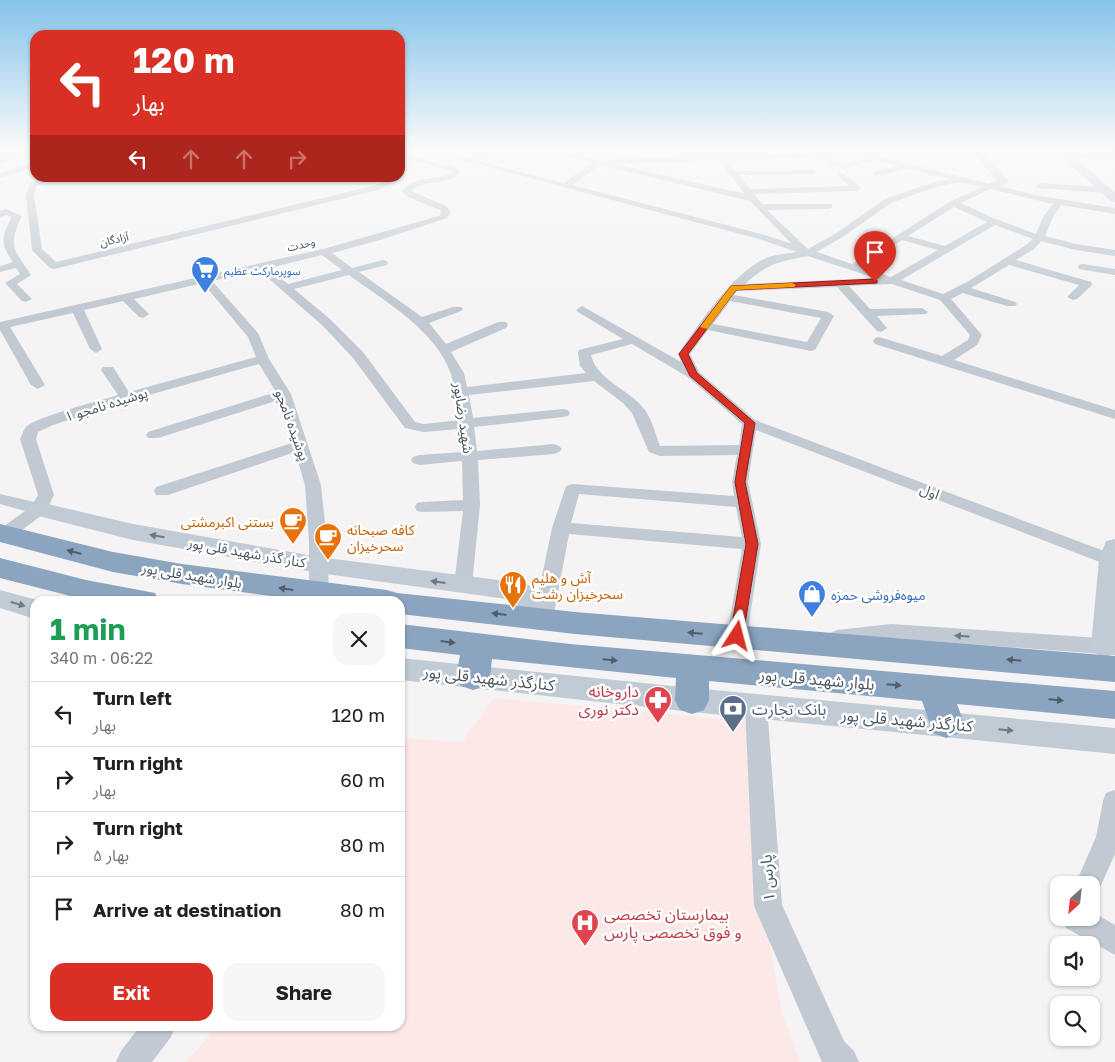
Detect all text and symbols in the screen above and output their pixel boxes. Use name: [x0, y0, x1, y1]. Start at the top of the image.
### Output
text: 120 m: [133, 39, 235, 81]
icon: left: [50, 50, 115, 115]
text: بهار: [133, 89, 165, 116]
icon: left: [124, 145, 152, 173]
icon: ahead: [177, 145, 205, 173]
icon: ahead: [230, 145, 258, 173]
icon: right: [283, 145, 311, 173]
street label: آزادگان: [98, 229, 131, 250]
pin: [854, 231, 896, 282]
street label: وحدت: [286, 234, 316, 254]
icon: arrive: [861, 238, 889, 266]
supermarket icon: سوپرمارکت عظیم: [190, 255, 220, 294]
place label: سوپرمارکت عظیم: [224, 264, 301, 280]
street label: شهید رضاپور: [448, 380, 477, 455]
street label: پوشیده نامجو ۱: [62, 383, 150, 427]
street label: پوشیده نامجو: [270, 387, 314, 464]
street label: اول: [918, 480, 942, 503]
cafe icon: بستنی اکبرمشتی: [278, 506, 308, 545]
place label: بستنی اکبرمشتی: [181, 513, 274, 531]
place label: کافه صبحانه سحرخیزان: [347, 521, 415, 555]
cafe icon: کافه صبحانه سحرخیزان: [313, 522, 343, 561]
one-way arrow: [148, 532, 164, 540]
street label: کنار گذر شهید قلی پور: [185, 533, 308, 573]
one-way arrow: [67, 548, 82, 556]
street label: بلوار شهید قلی پور: [139, 559, 243, 593]
place label: آش و هلیم سحرخیزان رشت: [532, 569, 623, 603]
restaurant icon: آش و هلیم سحرخیزان رشت: [498, 570, 528, 609]
one-way arrow: [429, 578, 445, 586]
shop icon: میوه‌فروشی حمزه: [797, 579, 827, 618]
one-way arrow: [278, 584, 294, 592]
place label: میوه‌فروشی حمزه: [831, 586, 926, 604]
one-way arrow: [10, 601, 25, 609]
position arrow: [710, 609, 762, 661]
one-way arrow: [490, 610, 506, 618]
text: 1 min: [50, 611, 126, 647]
button: close: [333, 613, 385, 665]
one-way arrow: [687, 628, 703, 636]
one-way arrow: [953, 632, 969, 640]
one-way arrow: [441, 638, 457, 646]
text: 340 m · 06:22: [50, 648, 153, 668]
one-way arrow: [602, 656, 618, 664]
one-way arrow: [1006, 656, 1022, 664]
street label: کنارگذر شهید قلی پور: [421, 661, 556, 696]
street label: بلوار شهید قلی پور: [758, 664, 875, 695]
place label: داروخانه دکتر نوری: [579, 681, 639, 719]
one-way arrow: [886, 682, 902, 690]
pharmacy icon: داروخانه دکتر نوری: [643, 685, 673, 724]
text: Turn left: [93, 686, 172, 709]
bank icon: بانک تجارت: [718, 694, 748, 733]
one-way arrow: [1048, 696, 1064, 704]
place label: بانک تجارت: [752, 699, 826, 719]
icon: left: [50, 700, 78, 728]
text: 120 m: [331, 703, 385, 726]
street label: کنارگذر شهید قلی پور: [839, 704, 974, 737]
text: بهار: [93, 715, 116, 735]
one-way arrow: [998, 726, 1014, 734]
text: Turn right: [93, 751, 183, 774]
icon: right: [50, 765, 78, 793]
text: 60 m: [340, 768, 385, 791]
text: بهار: [93, 780, 116, 800]
text: Turn right: [93, 816, 183, 839]
icon: right: [50, 830, 78, 858]
text: 80 m: [340, 833, 385, 856]
text: بهار ۵: [93, 845, 129, 865]
street label: پارس ۱: [755, 854, 780, 902]
north arrow: [1050, 876, 1100, 926]
map controls: [1050, 876, 1100, 1046]
icon: arrive: [50, 895, 78, 923]
text: Arrive at destination: [93, 898, 281, 921]
text: 80 m: [340, 898, 385, 921]
place label: بیمارستان تخصصی و فوق تخصصی پارس: [604, 904, 742, 943]
hospital icon: بیمارستان تخصصی و فوق تخصصی پارس: [570, 908, 600, 947]
button: sound: [1050, 936, 1100, 986]
button: Exit: [50, 963, 213, 1021]
button: Share: [223, 963, 385, 1021]
button: search: [1050, 996, 1100, 1046]

